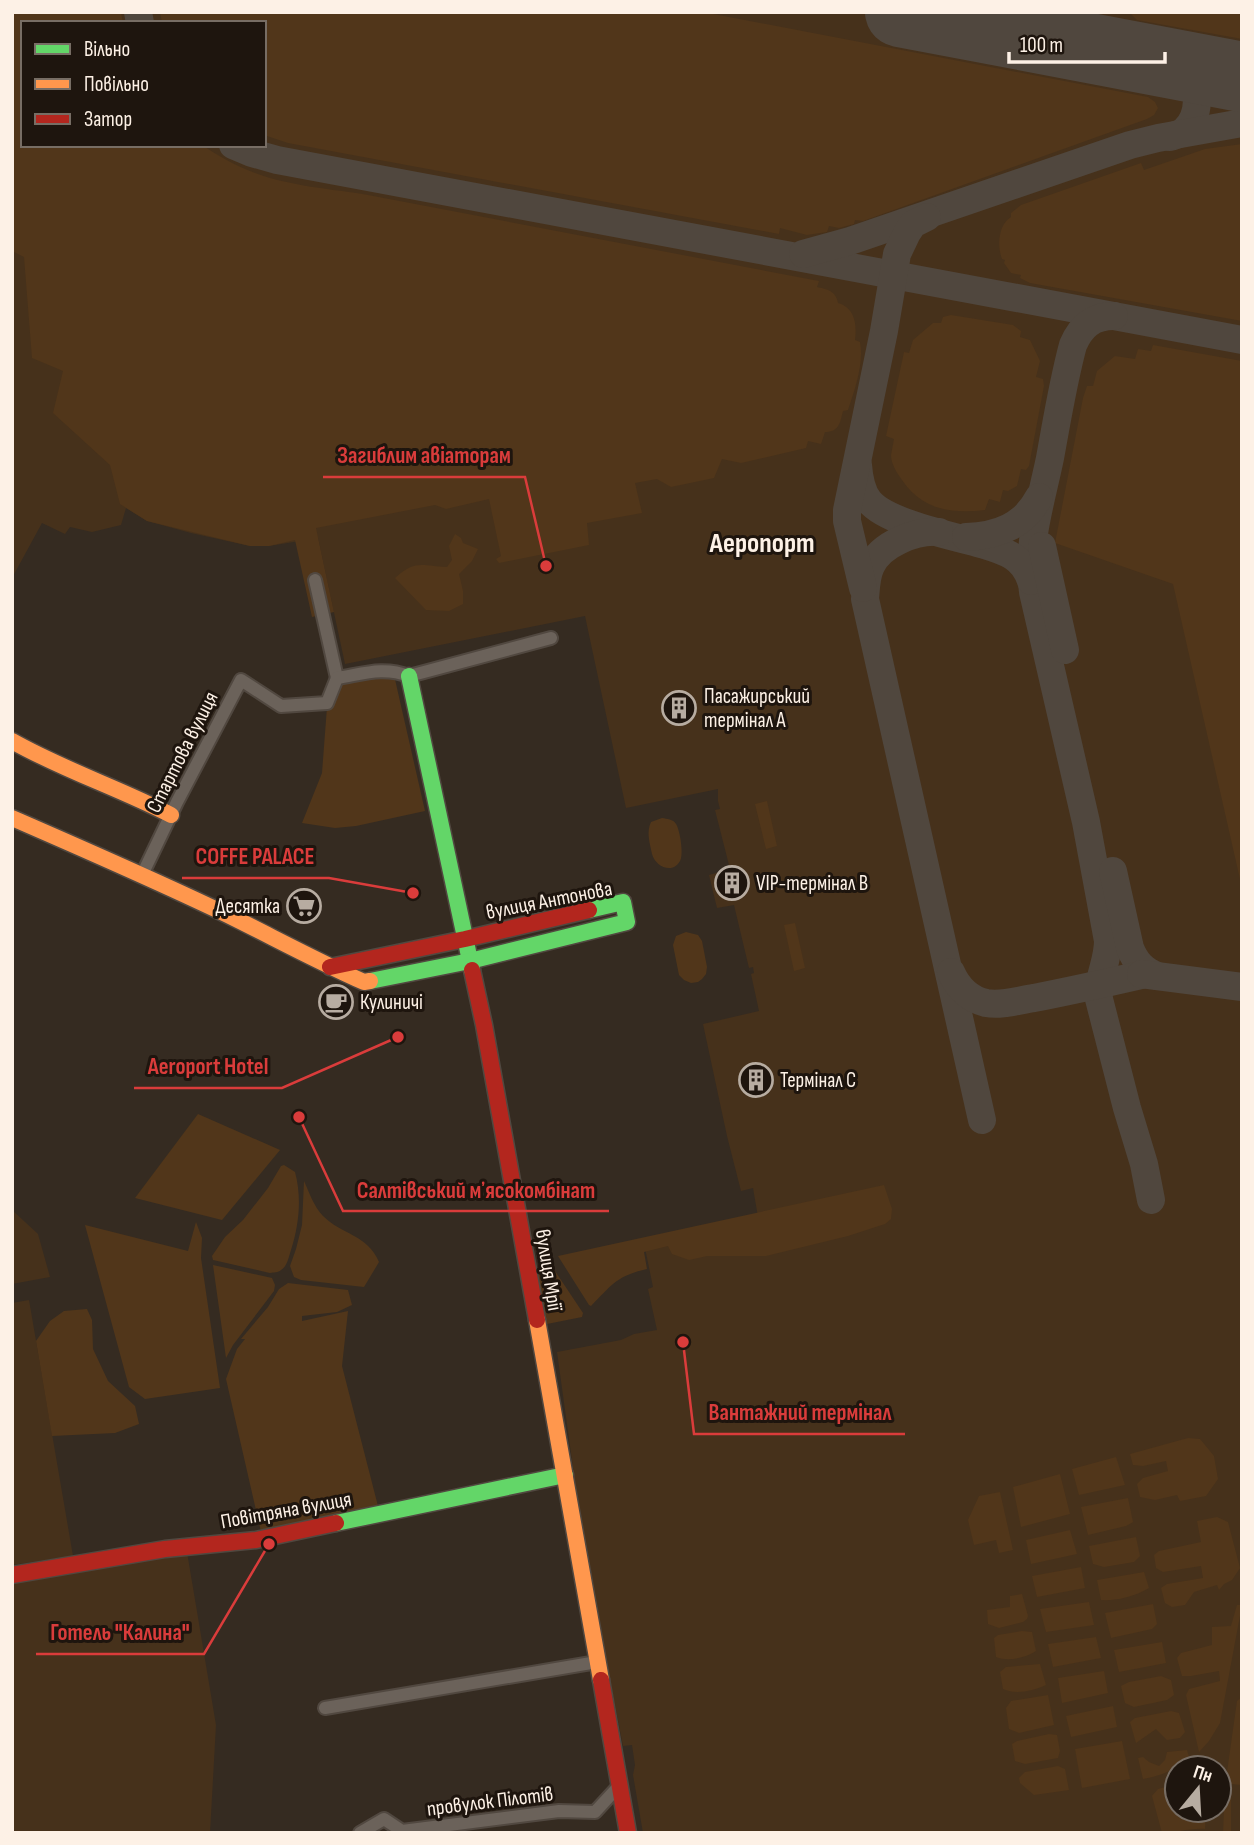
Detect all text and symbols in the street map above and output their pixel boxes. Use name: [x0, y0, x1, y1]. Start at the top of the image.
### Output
legend: [21, 21, 266, 147]
scale bar: [1009, 21, 1165, 65]
text: 100 m: [1020, 33, 1063, 58]
text: Вільно: [84, 37, 130, 62]
text: Повільно: [84, 72, 149, 97]
text: Затор: [84, 107, 132, 132]
callout: Загиблим авіаторам: [323, 433, 525, 477]
text: Загиблим авіаторам: [337, 442, 511, 470]
district label: Аеропорт: [708, 527, 815, 560]
place label: Пасажирський термінал A: [704, 684, 810, 733]
street label: Стартова вулиця: [141, 687, 224, 817]
building icon: Пасажирський термінал A: [660, 689, 698, 727]
callout: COFFE PALACE: [182, 834, 329, 878]
text: COFFE PALACE: [196, 843, 314, 871]
building icon: VIP-термінал B: [713, 864, 751, 902]
place label: VIP-термінал B: [756, 871, 868, 896]
street label: вулиця Антонова: [484, 876, 614, 925]
supermarket icon: Десятка: [285, 887, 323, 925]
place label: Десятка: [215, 894, 280, 919]
cafe icon: Кулиничі: [317, 983, 355, 1021]
place label: Кулиничі: [360, 990, 423, 1015]
callout: Aeroport Hotel: [134, 1044, 282, 1088]
text: Aeroport Hotel: [147, 1053, 268, 1081]
building icon: Термінал C: [737, 1061, 775, 1099]
place label: Термінал C: [780, 1068, 856, 1093]
callout: Салтівський мʼясокомбінат: [343, 1167, 609, 1211]
text: Салтівський мʼясокомбінат: [357, 1177, 595, 1205]
street label: вулиця Мрії: [530, 1228, 567, 1314]
callout: Вантажний термінал: [694, 1390, 905, 1434]
text: Вантажний термінал: [709, 1399, 892, 1427]
street label: Повітряна вулиця: [219, 1487, 353, 1534]
callout: Готель "Калина": [36, 1610, 204, 1654]
text: Готель "Калина": [50, 1619, 190, 1647]
north arrow: [1163, 1754, 1233, 1824]
text: Пн: [1190, 1760, 1215, 1788]
street label: провулок Пілотів: [425, 1781, 555, 1822]

